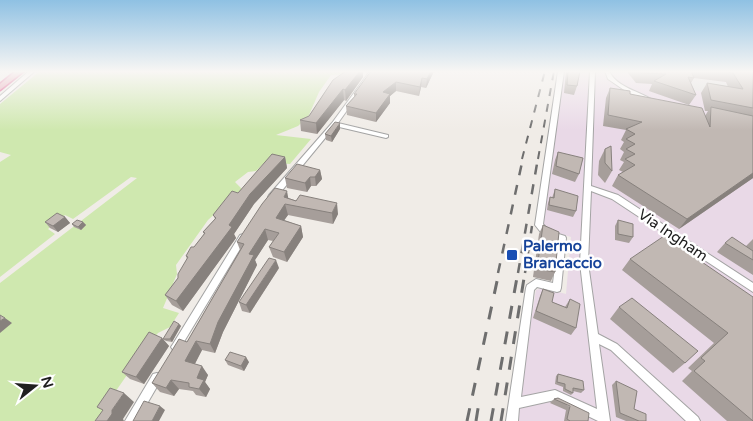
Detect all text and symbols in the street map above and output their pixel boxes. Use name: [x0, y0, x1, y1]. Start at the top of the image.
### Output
street label: Via Ingham: [635, 205, 711, 265]
place label: Palermo Brancaccio: [523, 237, 602, 272]
marker: Palermo Brancaccio: [505, 248, 519, 262]
north arrow: [10, 361, 60, 411]
text: N: [37, 374, 57, 390]

